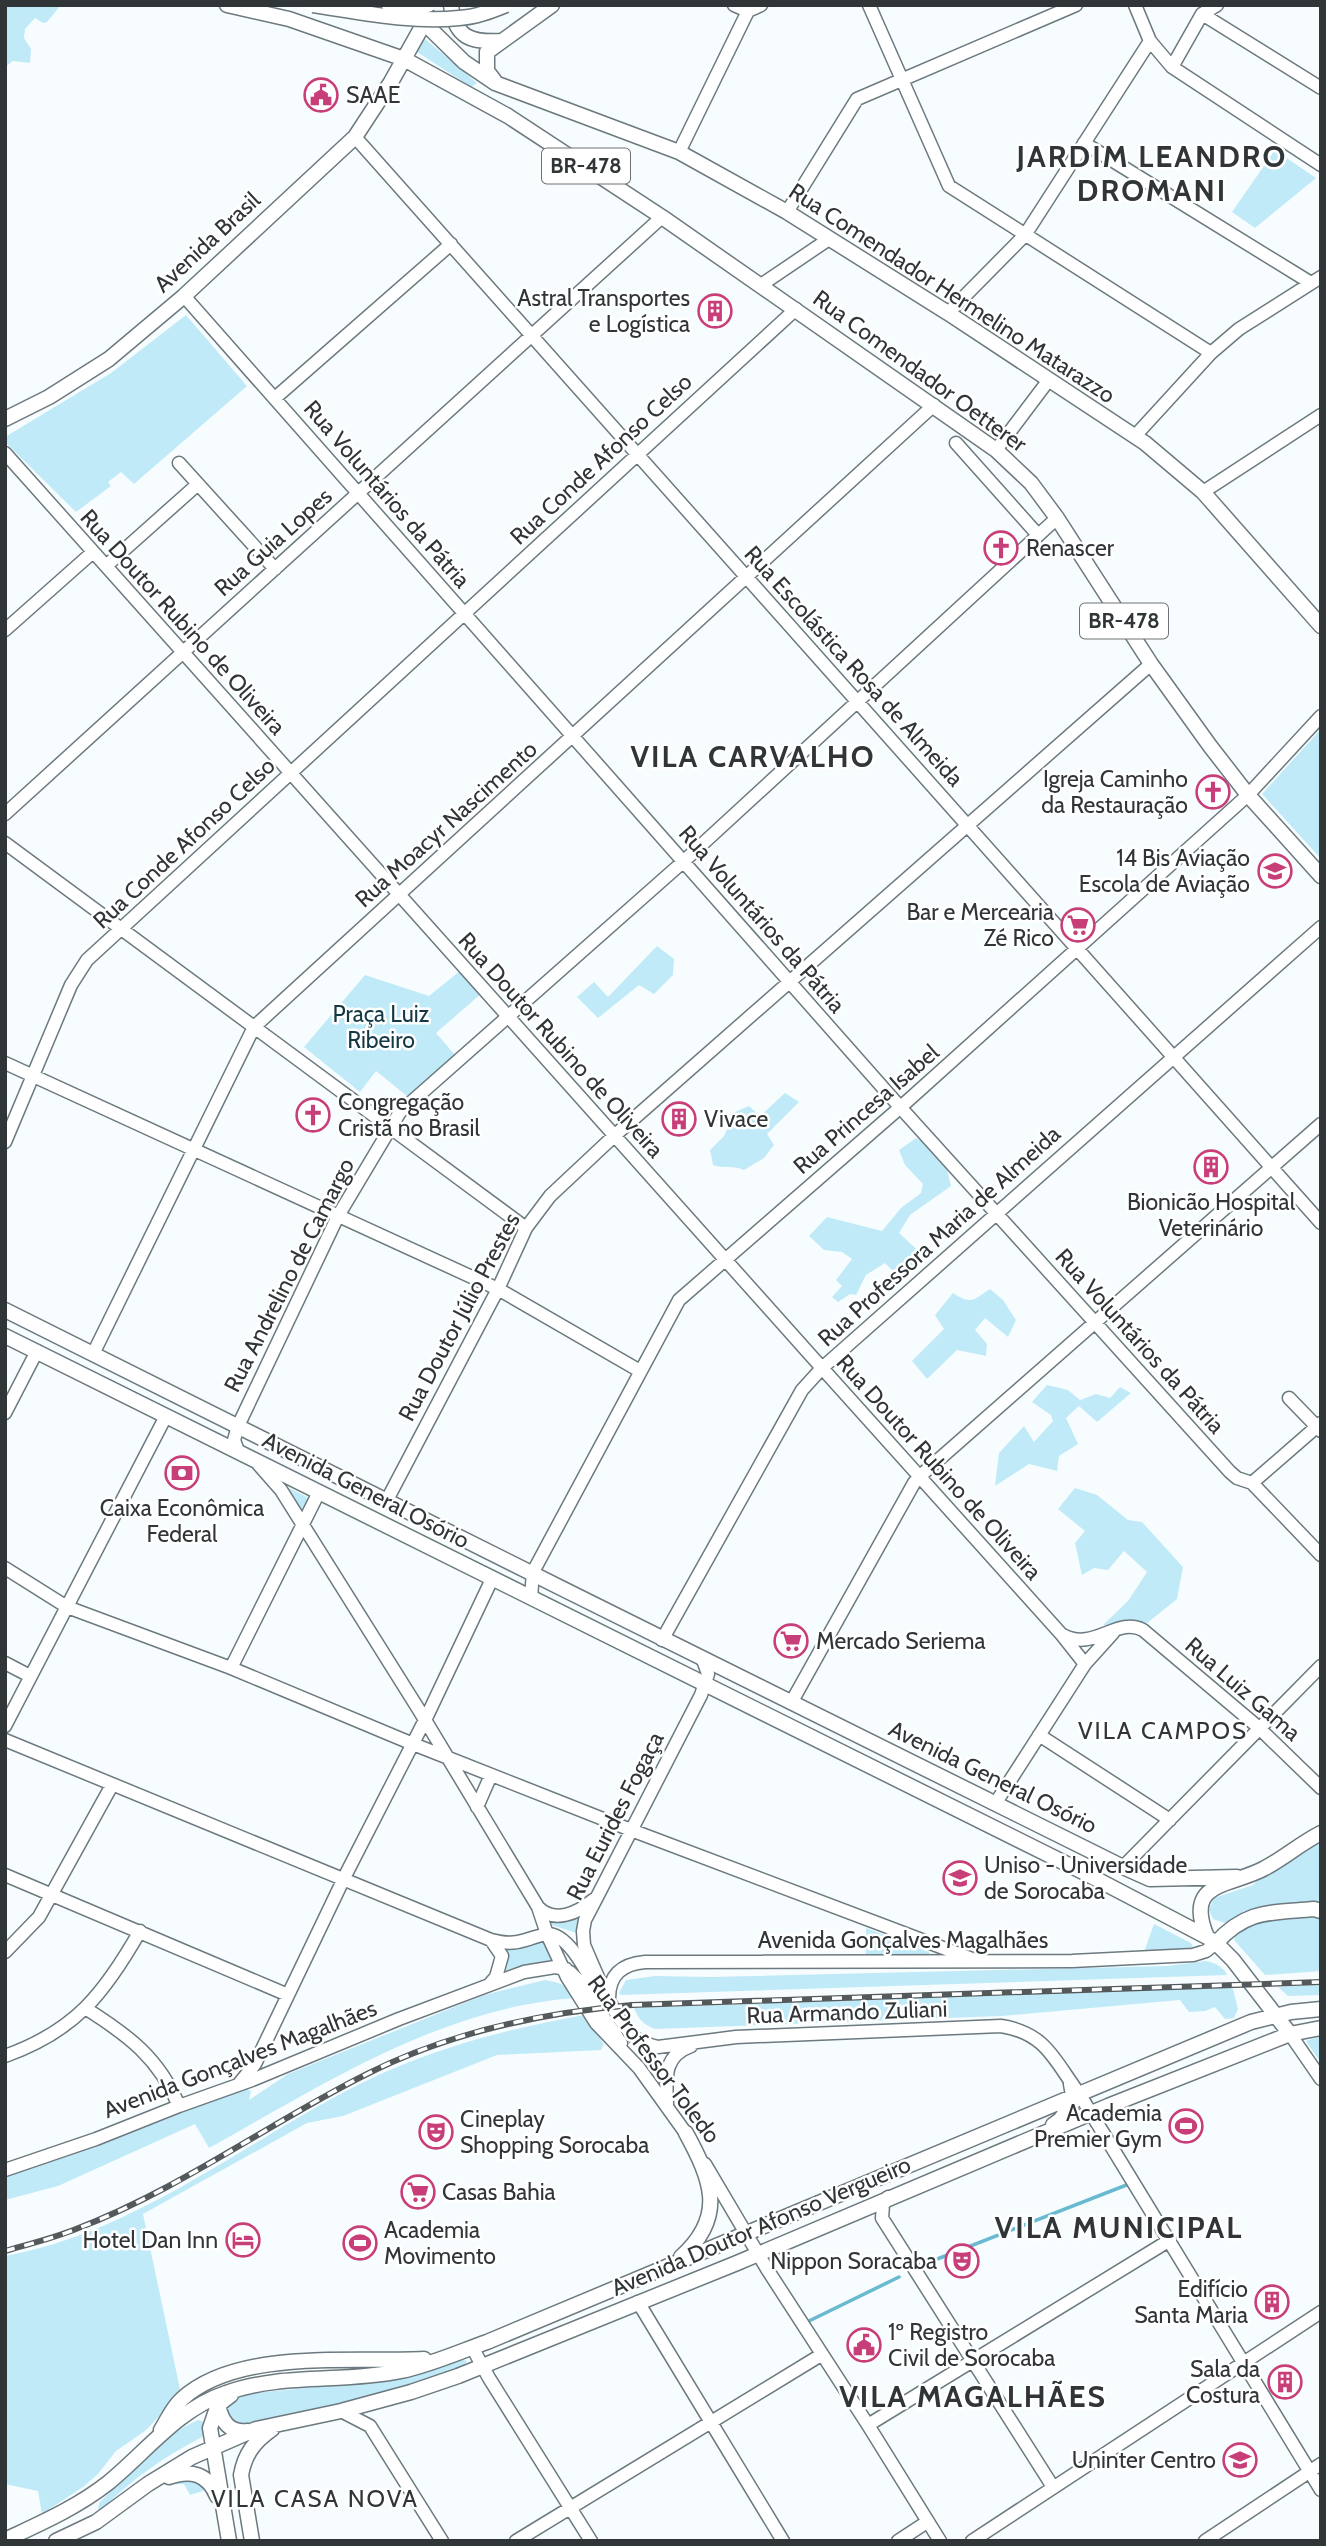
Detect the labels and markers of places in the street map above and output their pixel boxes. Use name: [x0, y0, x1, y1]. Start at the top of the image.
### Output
public building icon: SAAE: [302, 76, 340, 114]
place label: SAAE: [346, 81, 401, 109]
place label: Astral Transportes e Logística: [517, 284, 690, 338]
building icon: Astral Transportes e Logística: [696, 292, 734, 330]
church icon: Renascer: [982, 529, 1020, 567]
place label: Renascer: [1026, 534, 1115, 562]
place label: Igreja Caminho da Restauração: [1041, 765, 1188, 819]
church icon: Igreja Caminho da Restauração: [1194, 773, 1232, 811]
place label: 14 Bis Aviação Escola de Aviação: [1079, 844, 1250, 898]
school or university icon: 14 Bis Aviação Escola de Aviação: [1256, 852, 1294, 890]
place label: Bar e Mercearia Zé Rico: [906, 898, 1054, 952]
supermarket icon: Bar e Mercearia Zé Rico: [1059, 906, 1097, 944]
place label: Congregação Cristã no Brasil: [338, 1088, 480, 1142]
church icon: Congregação Cristã no Brasil: [294, 1096, 332, 1134]
building icon: Vivace: [660, 1100, 698, 1138]
place label: Vivace: [704, 1105, 768, 1133]
building icon: Bionicão Hospital Veterinário: [1192, 1148, 1230, 1186]
place label: Bionicão Hospital Veterinário: [1127, 1188, 1296, 1242]
bank icon: Caixa Econômica Federal: [163, 1454, 201, 1492]
place label: Caixa Econômica Federal: [100, 1494, 264, 1548]
supermarket icon: Mercado Seriema: [772, 1622, 810, 1660]
place label: Mercado Seriema: [816, 1627, 986, 1655]
place label: Uniso - Universidade de Sorocaba: [984, 1851, 1187, 1905]
school or university icon: Uniso - Universidade de Sorocaba: [941, 1859, 979, 1897]
place label: Academia Premier Gym: [1034, 2099, 1162, 2153]
place label: Cineplay Shopping Sorocaba: [460, 2105, 649, 2159]
sports icon: Academia Premier Gym: [1167, 2107, 1205, 2145]
theatre icon: Cineplay Shopping Sorocaba: [417, 2113, 455, 2151]
supermarket icon: Casas Bahia: [399, 2173, 437, 2211]
place label: Casas Bahia: [442, 2178, 556, 2206]
place label: Academia Movimento: [384, 2216, 496, 2270]
hotel icon: Hotel Dan Inn: [224, 2221, 262, 2259]
sports icon: Academia Movimento: [341, 2224, 379, 2262]
place label: Hotel Dan Inn: [83, 2226, 218, 2254]
theatre icon: Nippon Soracaba: [943, 2242, 981, 2280]
place label: Nippon Soracaba: [770, 2247, 937, 2275]
place label: Edifício Santa Maria: [1134, 2275, 1248, 2329]
building icon: Edifício Santa Maria: [1253, 2283, 1291, 2321]
place label: 1º Registro Civil de Sorocaba: [888, 2318, 1055, 2372]
public building icon: 1º Registro Civil de Sorocaba: [845, 2326, 883, 2364]
place label: Sala da Costura: [1186, 2355, 1260, 2409]
building icon: Sala da Costura: [1266, 2363, 1304, 2401]
school or university icon: Uninter Centro: [1221, 2441, 1259, 2479]
place label: Uninter Centro: [1072, 2446, 1216, 2474]

